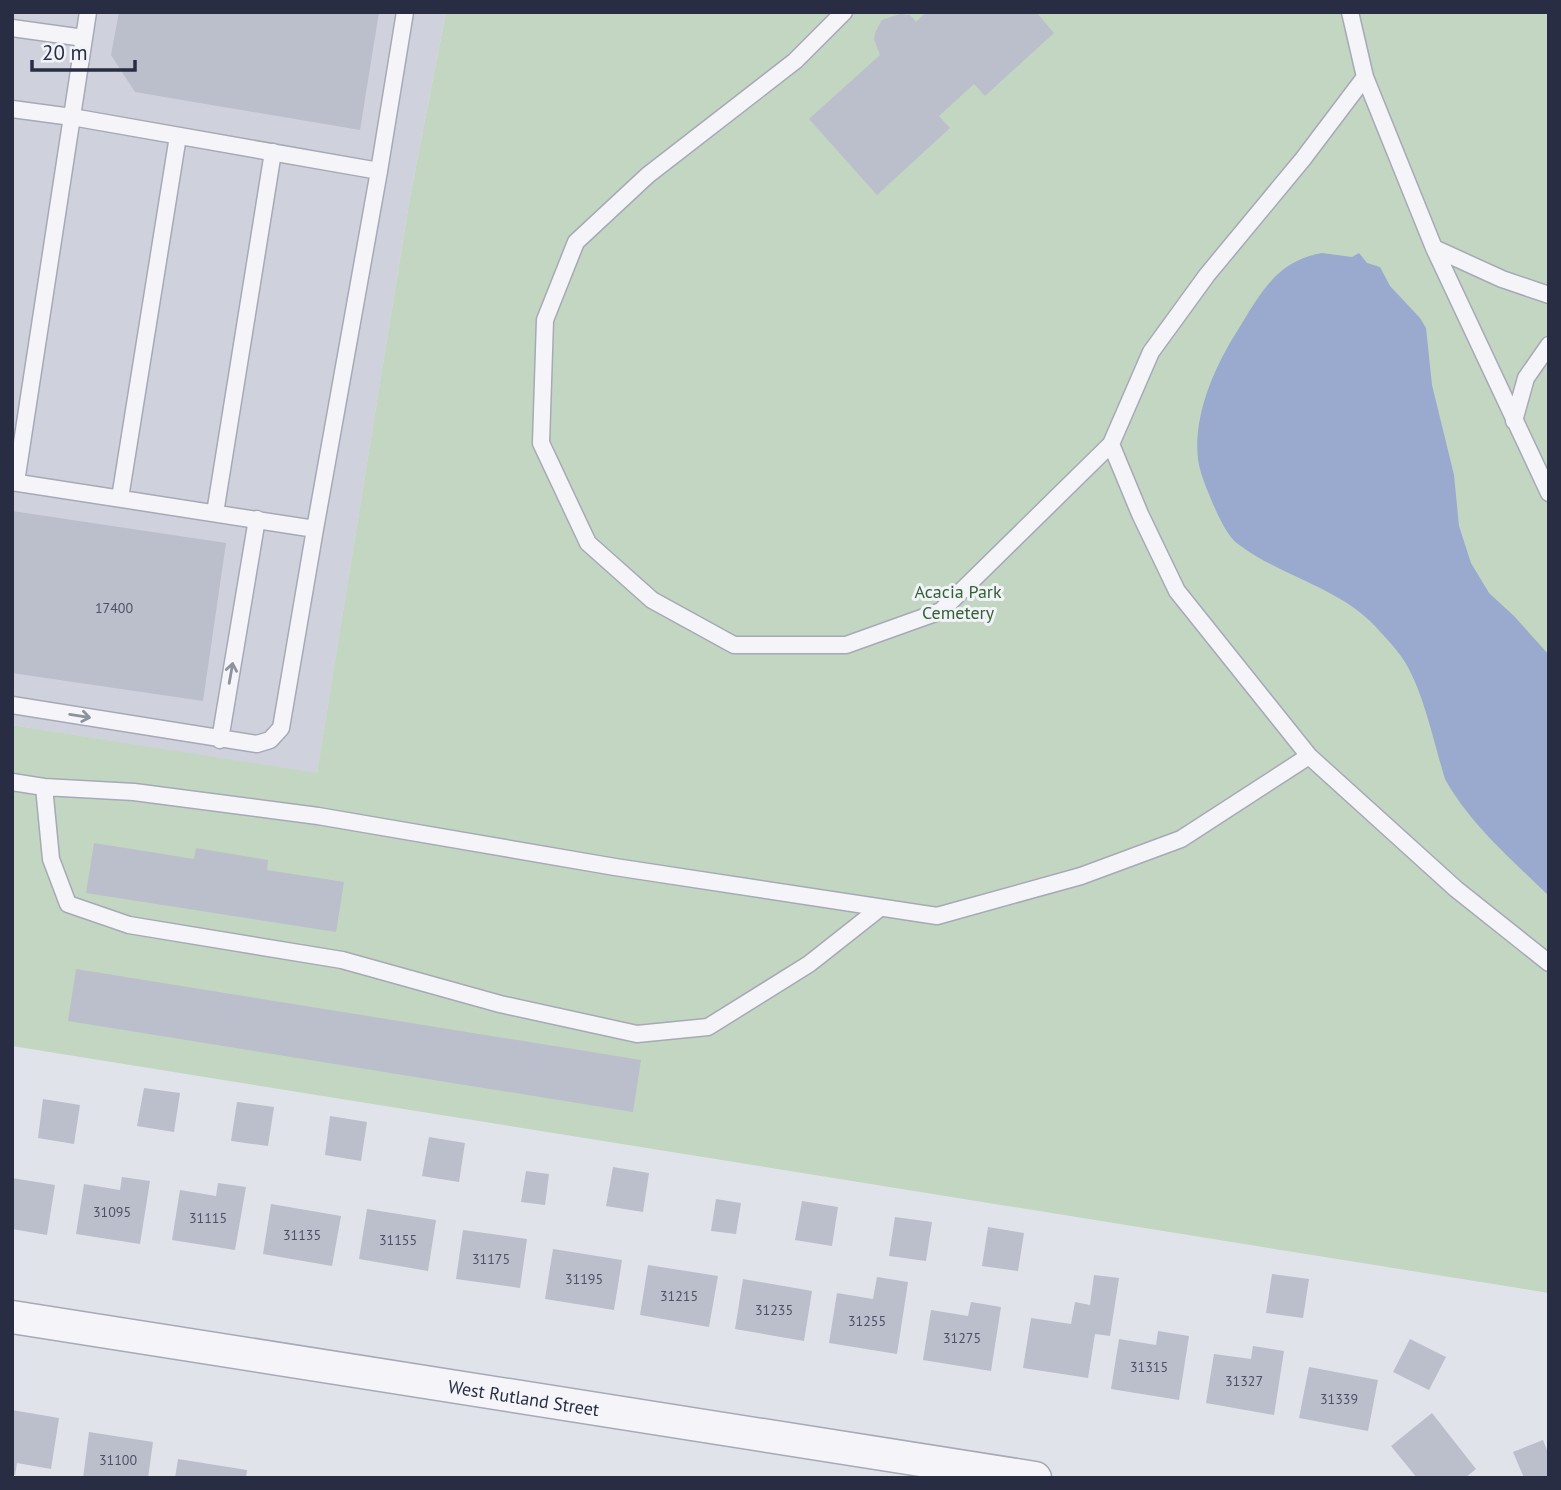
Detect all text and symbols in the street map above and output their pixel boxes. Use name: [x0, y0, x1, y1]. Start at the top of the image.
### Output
scale bar: [32, 28, 135, 72]
text: 20 m: [42, 39, 88, 66]
park label: Acacia Park Cemetery: [914, 580, 1002, 624]
house number: 17400: [95, 599, 133, 617]
one-way arrow: [225, 662, 238, 684]
one-way arrow: [68, 710, 90, 723]
house number: 31095: [93, 1203, 131, 1221]
house number: 31115: [189, 1209, 227, 1227]
house number: 31135: [283, 1226, 321, 1244]
house number: 31155: [379, 1231, 417, 1249]
house number: 31175: [472, 1250, 510, 1268]
house number: 31195: [565, 1270, 603, 1288]
house number: 31215: [660, 1287, 698, 1305]
house number: 31235: [755, 1301, 793, 1319]
house number: 31255: [848, 1312, 886, 1330]
house number: 31275: [943, 1329, 981, 1347]
house number: 31315: [1130, 1358, 1168, 1376]
house number: 31327: [1225, 1372, 1263, 1390]
street label: West Rutland Street: [446, 1374, 601, 1421]
house number: 31339: [1320, 1390, 1358, 1408]
house number: 31100: [99, 1451, 137, 1469]

